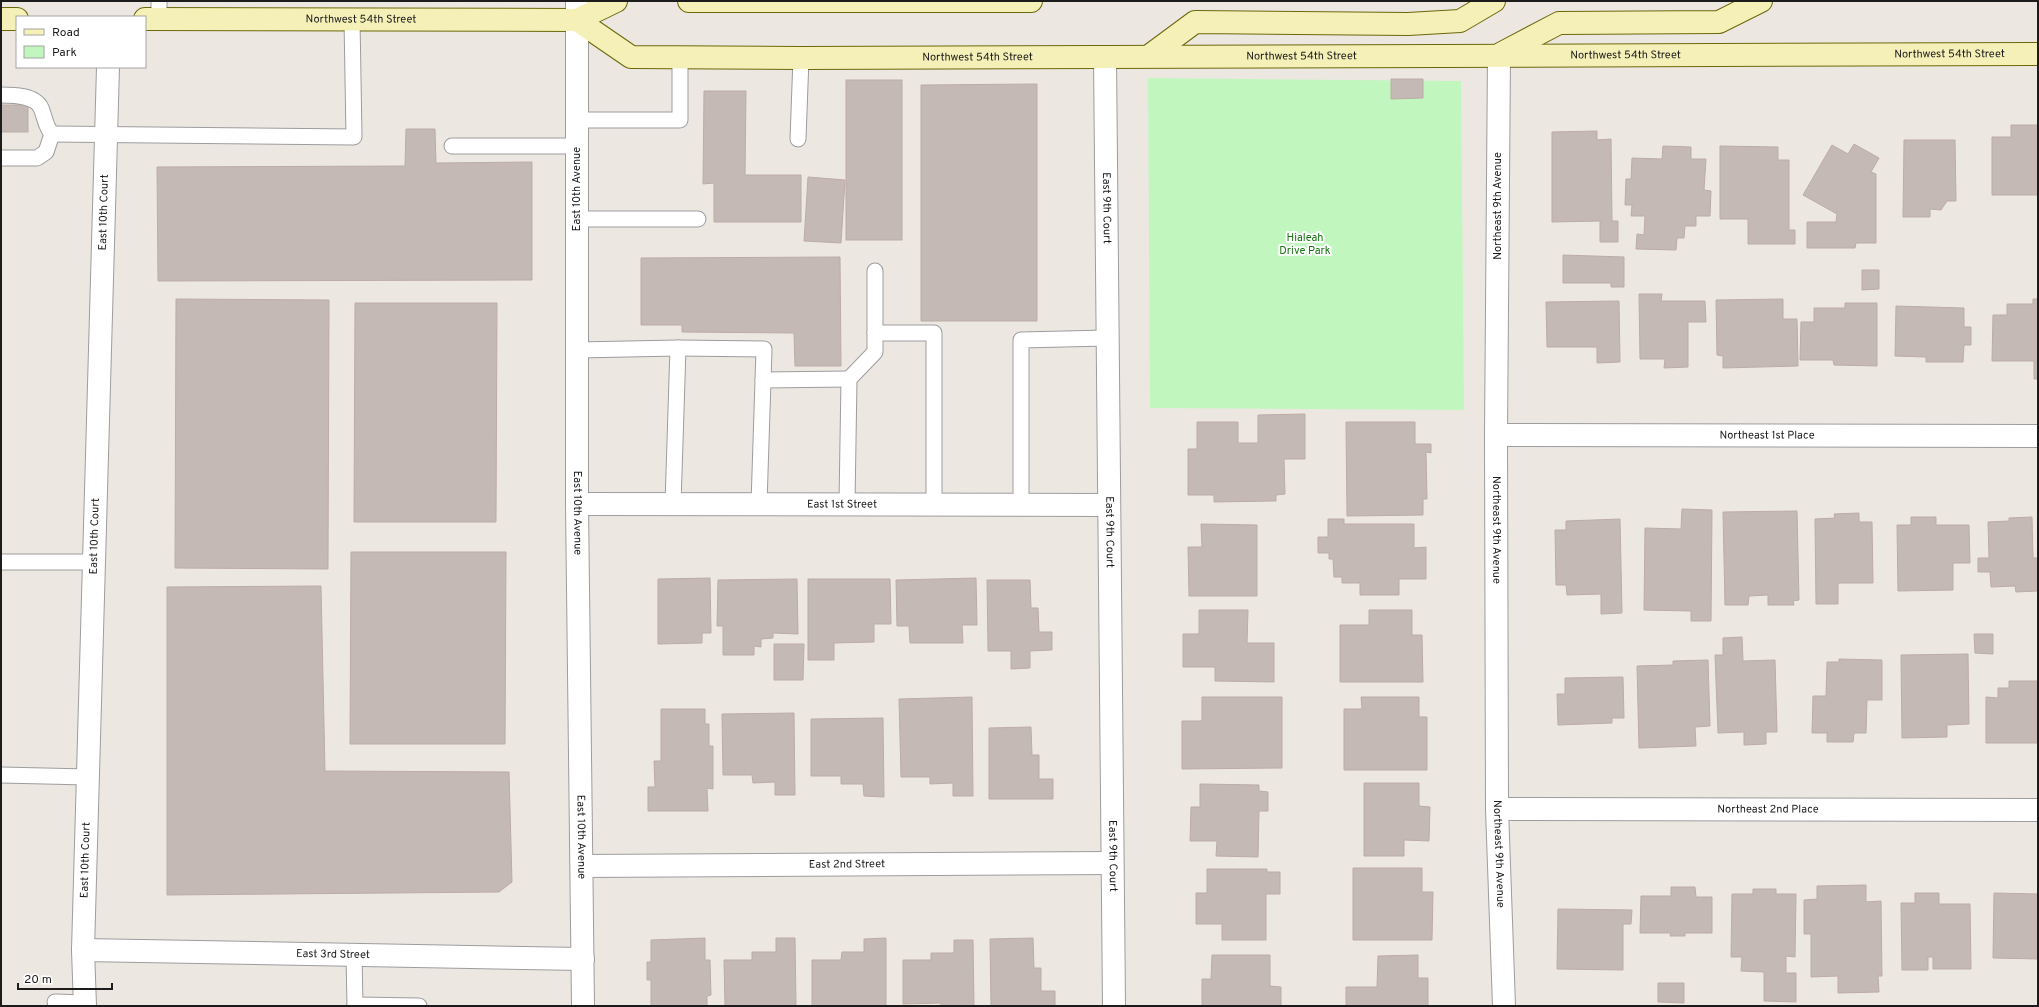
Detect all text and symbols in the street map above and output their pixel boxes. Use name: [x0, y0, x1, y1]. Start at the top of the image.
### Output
street label: Northwest 54th Street: [306, 12, 416, 27]
legend: [16, 16, 146, 68]
text: Road: [52, 25, 80, 41]
text: Park: [52, 45, 77, 61]
street label: Northwest 54th Street: [1894, 47, 2005, 61]
street label: Northwest 54th Street: [1570, 48, 1681, 63]
street label: Northwest 54th Street: [1246, 49, 1357, 64]
street label: Northwest 54th Street: [922, 50, 1033, 65]
street label: East 10th Avenue: [570, 147, 584, 231]
street label: Northeast 9th Avenue: [1491, 152, 1505, 260]
street label: East 9th Court: [1099, 172, 1114, 244]
street label: East 10th Court: [96, 174, 112, 251]
park label: Hialeah Drive Park: [1279, 231, 1331, 258]
street label: Northeast 1st Place: [1719, 428, 1815, 443]
street label: East 10th Avenue: [570, 471, 585, 555]
street label: Northeast 9th Avenue: [1489, 476, 1503, 584]
street label: East 9th Court: [1102, 496, 1117, 568]
street label: East 1st Street: [807, 497, 877, 512]
street label: East 10th Court: [87, 498, 103, 575]
street label: East 10th Avenue: [573, 795, 588, 879]
street label: Northeast 9th Avenue: [1490, 800, 1508, 908]
street label: Northeast 2nd Place: [1717, 802, 1819, 817]
street label: East 9th Court: [1105, 820, 1120, 892]
street label: East 10th Court: [77, 822, 94, 898]
street label: East 2nd Street: [809, 857, 885, 872]
street label: East 3rd Street: [296, 947, 370, 962]
scale bar: [18, 965, 112, 991]
text: 20 m: [24, 972, 52, 988]

